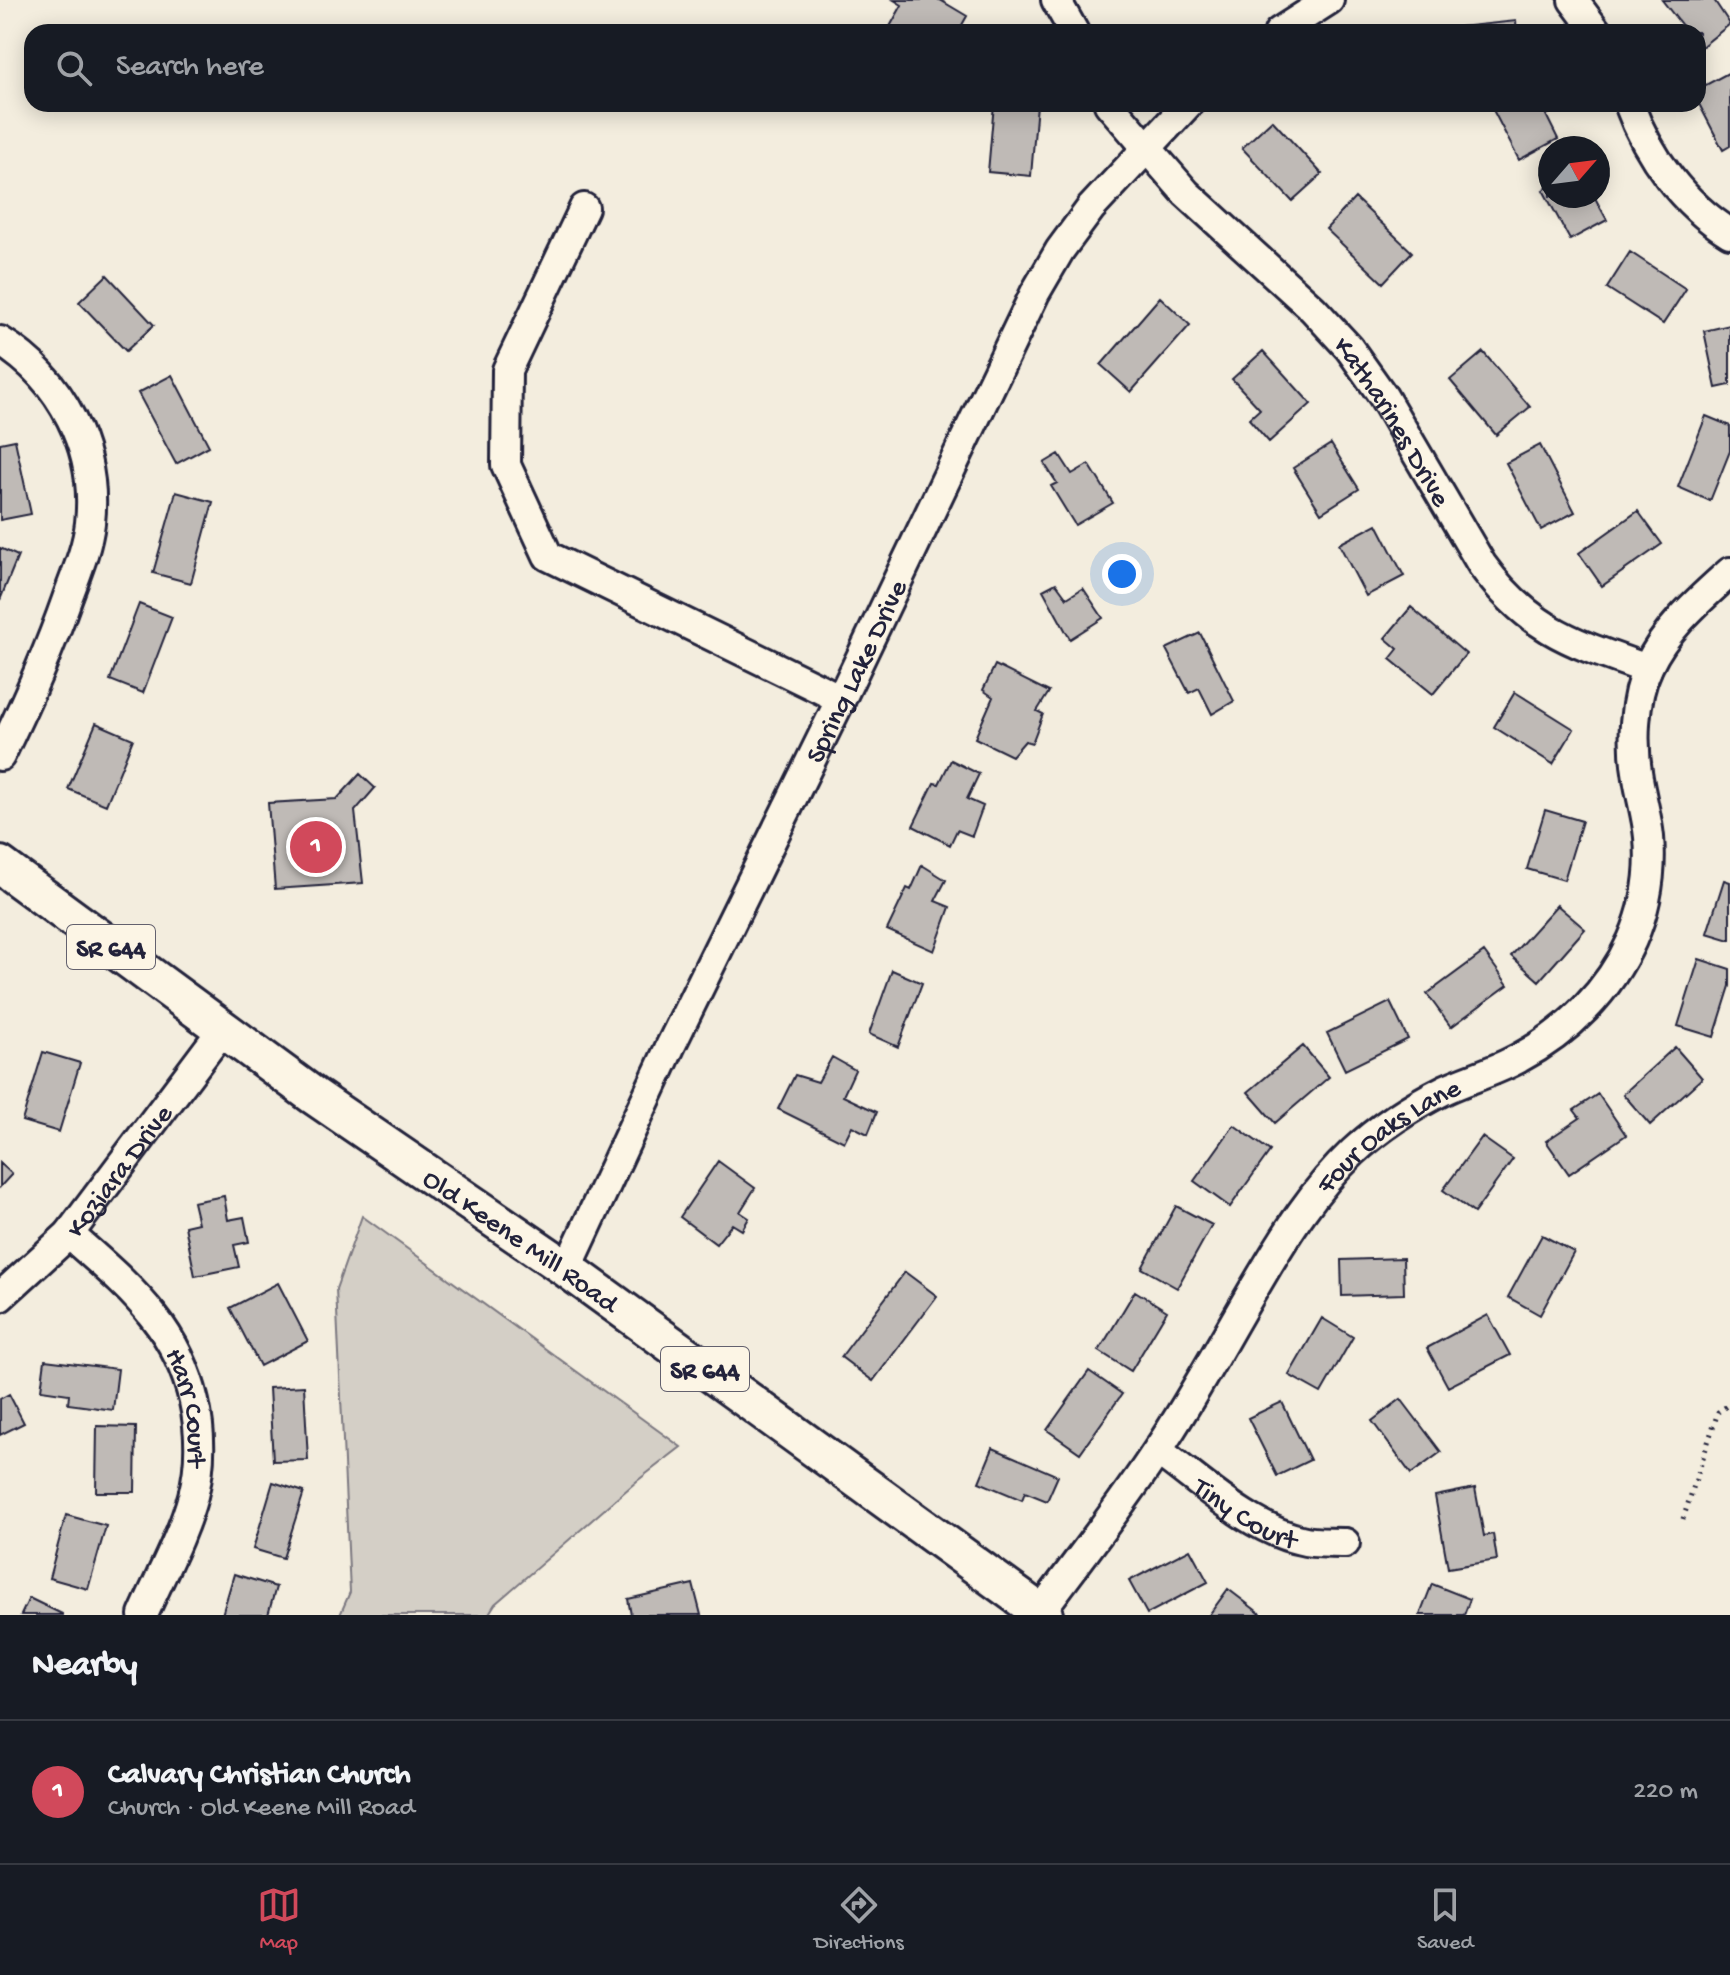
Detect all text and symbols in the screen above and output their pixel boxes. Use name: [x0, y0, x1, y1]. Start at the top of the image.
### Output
search box: [24, 24, 1706, 112]
icon: search: [52, 46, 96, 90]
text: Search here: [116, 51, 264, 86]
north arrow: [1538, 136, 1610, 208]
street label: Katharines Drive: [1325, 331, 1456, 514]
your location: [1102, 554, 1142, 594]
street label: Spring Lake Drive: [800, 575, 917, 769]
pin: 1: [290, 817, 342, 877]
road number: SR 644: [67, 925, 155, 969]
street label: Four Oaks Lane: [1310, 1073, 1467, 1202]
street label: Koziara Drive: [61, 1099, 182, 1245]
street label: Old Keene Mill Road: [415, 1163, 625, 1323]
street label: Harr Court: [156, 1344, 211, 1471]
road number: SR 644: [661, 1347, 749, 1391]
street label: Tiny Court: [1184, 1471, 1303, 1560]
text: Nearby: [32, 1647, 137, 1687]
text: Calvary Christian Church: [108, 1759, 411, 1794]
text: 1: [53, 1777, 63, 1808]
text: 220 m: [1633, 1777, 1698, 1808]
text: Church · Old Keene Mill Road: [108, 1794, 415, 1825]
tab: Map: [257, 1883, 301, 1957]
tab: Directions: [814, 1883, 904, 1957]
tab: Saved: [1417, 1883, 1473, 1957]

